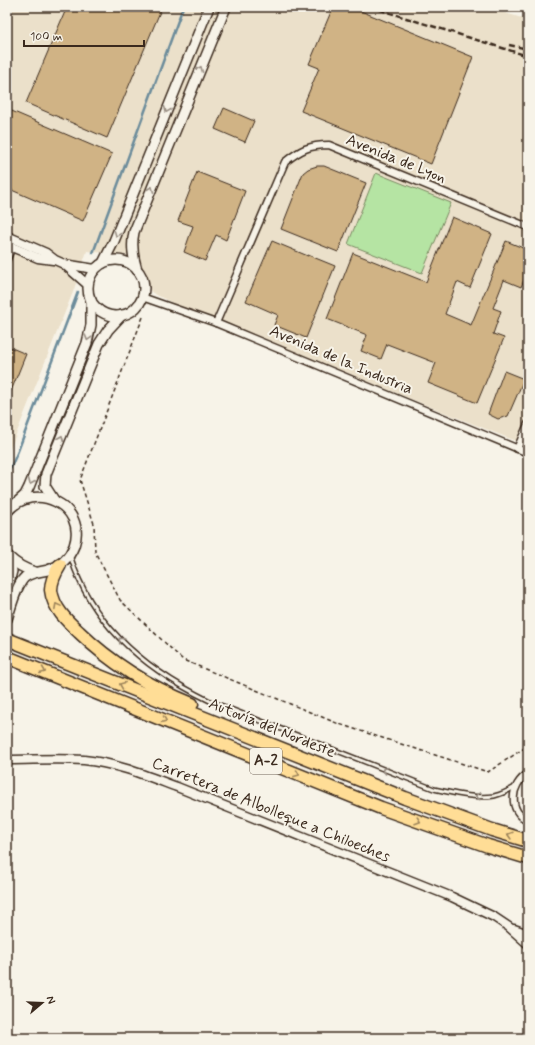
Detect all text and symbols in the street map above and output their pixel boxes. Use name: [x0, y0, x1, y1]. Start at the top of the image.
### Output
scale bar: [24, 22, 144, 48]
text: 100 m: [30, 29, 62, 45]
one-way arrow: [196, 66, 204, 73]
one-way arrow: [164, 106, 172, 114]
street label: Avenida de Lyon: [343, 129, 449, 189]
one-way arrow: [146, 186, 154, 194]
one-way arrow: [113, 230, 121, 237]
street label: Avenida de la Industria: [266, 320, 416, 400]
one-way arrow: [84, 335, 93, 342]
one-way arrow: [56, 434, 64, 441]
one-way arrow: [28, 478, 36, 485]
one-way arrow: [54, 603, 62, 610]
one-way arrow: [118, 637, 126, 645]
one-way arrow: [40, 667, 47, 675]
one-way arrow: [118, 682, 126, 690]
street label: Autovía del Nordeste: [206, 693, 339, 763]
one-way arrow: [159, 715, 167, 723]
road number: A-2: [250, 748, 282, 774]
street label: Carretera de Albolleque a Chiloeches: [149, 752, 393, 868]
one-way arrow: [381, 767, 388, 775]
one-way arrow: [293, 769, 301, 777]
one-way arrow: [475, 792, 481, 800]
one-way arrow: [415, 816, 422, 825]
one-way arrow: [507, 831, 514, 840]
north arrow: [22, 983, 62, 1023]
text: N: [43, 994, 58, 1006]

